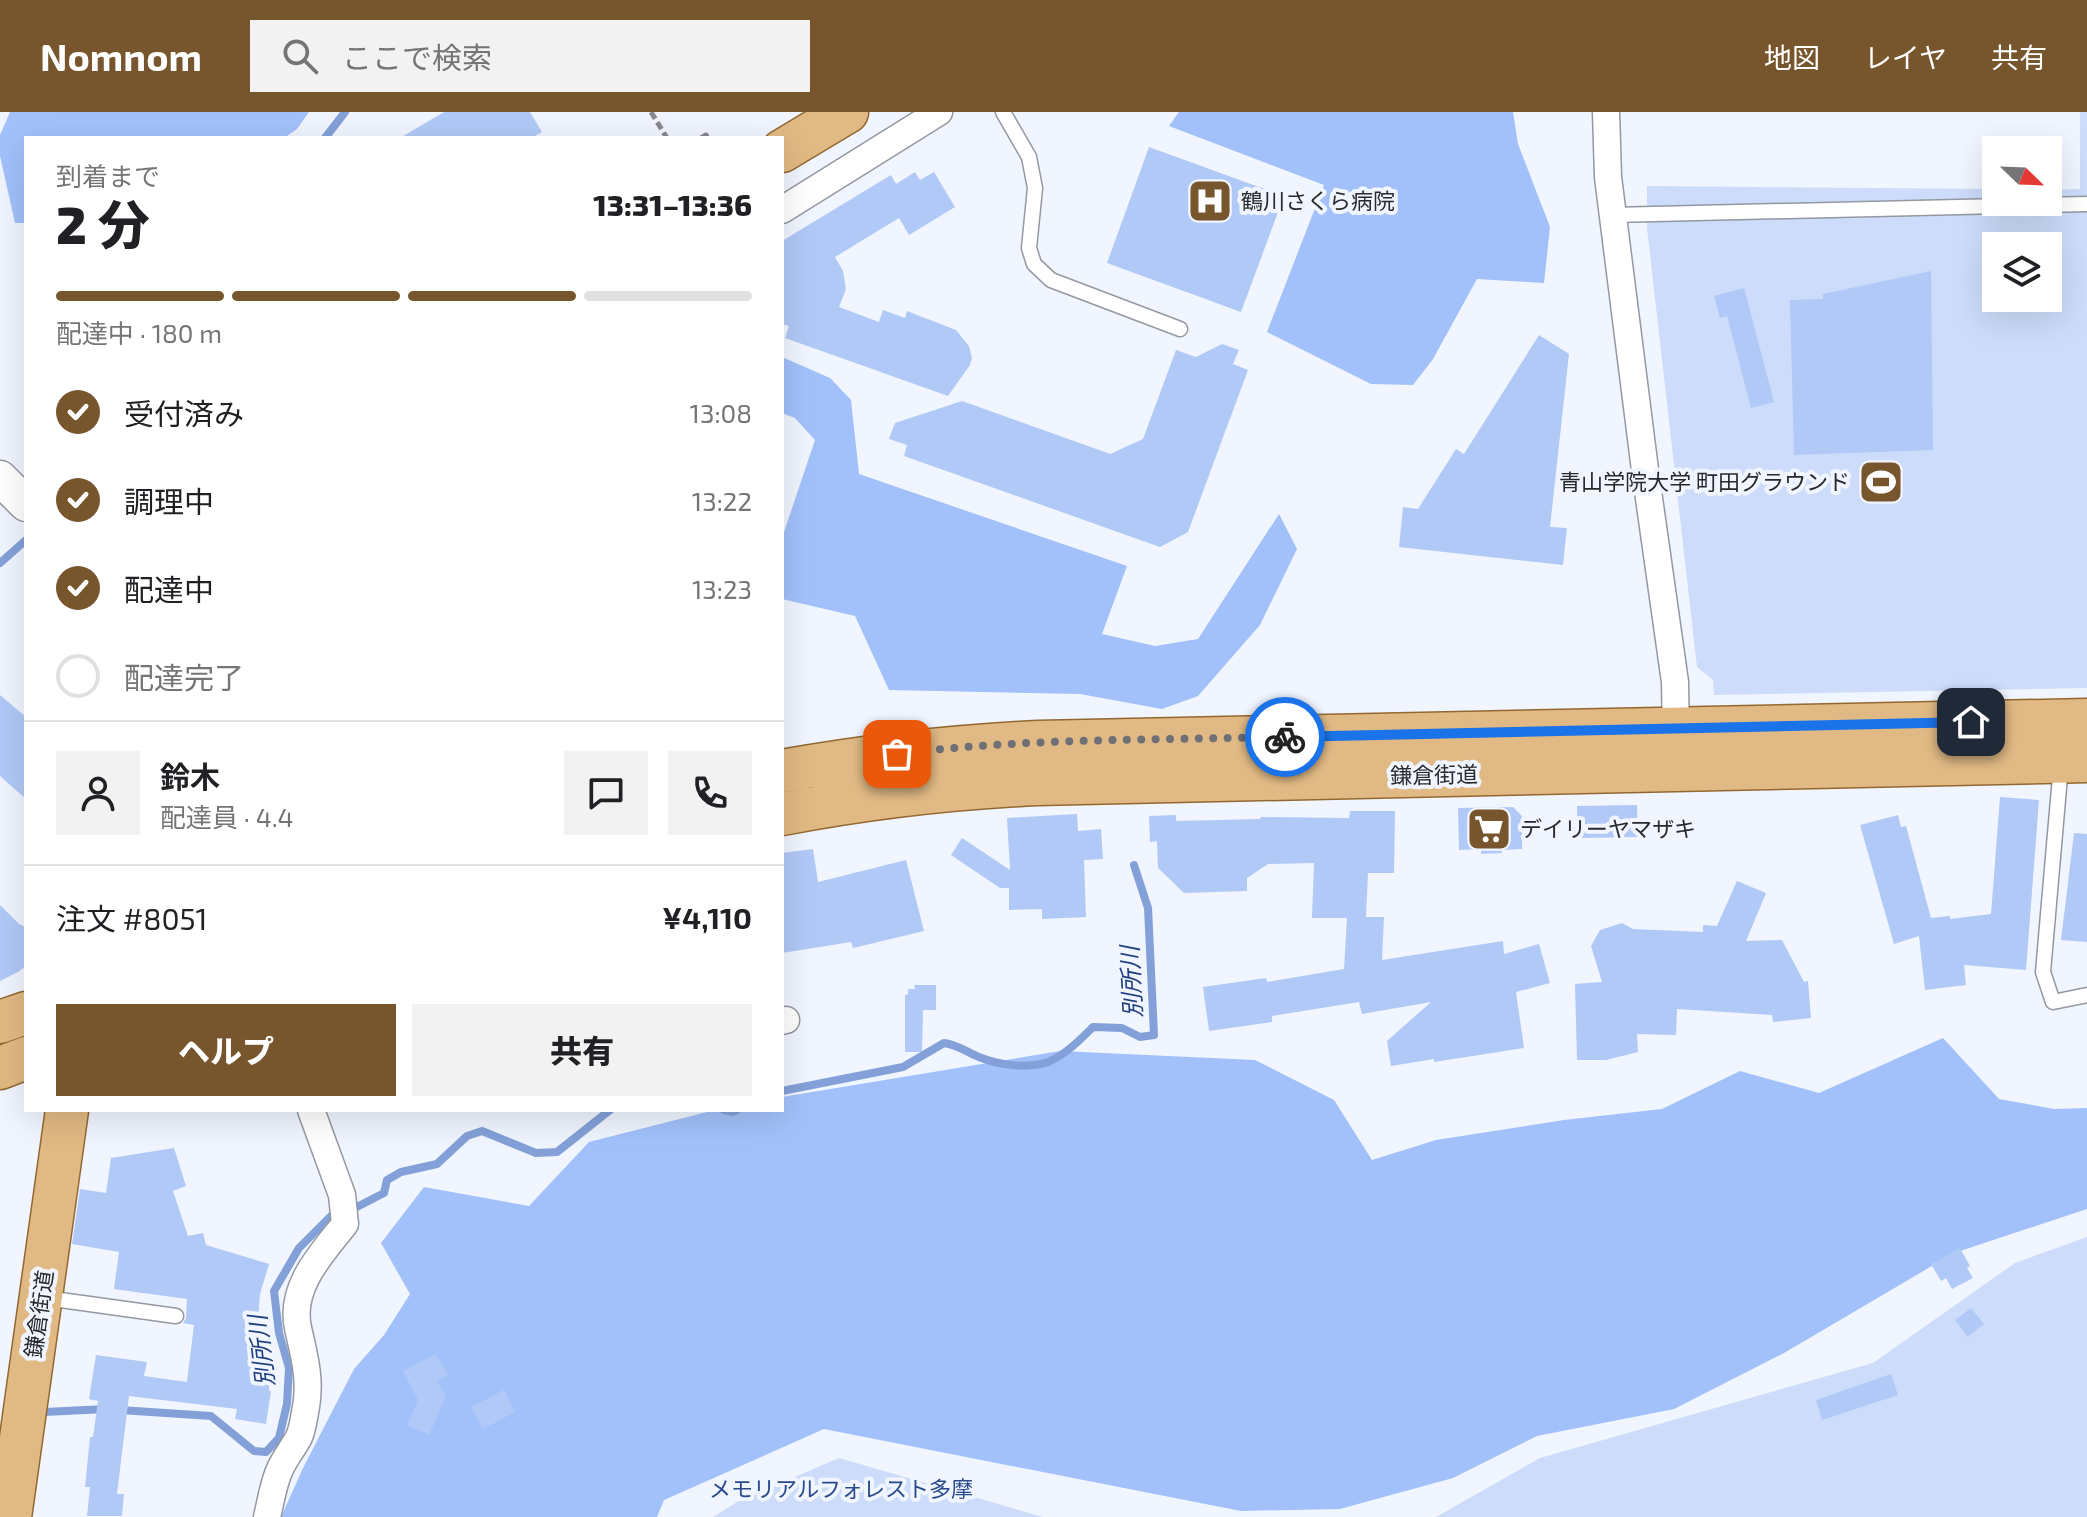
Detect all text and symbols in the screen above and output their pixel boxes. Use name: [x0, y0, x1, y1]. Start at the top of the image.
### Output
search box: [250, 20, 810, 92]
text: Nomnom: [40, 33, 202, 79]
icon: search: [278, 34, 322, 78]
text: ここで検索: [342, 39, 492, 75]
text: 地図: [1764, 40, 1820, 74]
text: レイヤ: [1864, 40, 1947, 74]
text: 共有: [1991, 40, 2047, 74]
north arrow: [1982, 136, 2062, 216]
map controls: [1982, 136, 2062, 312]
text: 到着まで: [56, 160, 160, 191]
hospital icon: 鶴川さくら病院: [1186, 177, 1234, 225]
text: 13:31–13:36: [593, 186, 752, 222]
place label: 鶴川さくら病院: [1241, 187, 1395, 213]
text: 2 分: [56, 192, 150, 254]
button: layers: [1982, 232, 2062, 312]
text: 配達中 · 180 m: [56, 317, 222, 348]
icon: check: [56, 390, 100, 434]
text: 受付済み: [124, 395, 244, 431]
text: 13:08: [690, 397, 752, 428]
sports icon: 青山学院大学 町田グラウンド: [1857, 458, 1905, 506]
place label: 青山学院大学 町田グラウンド: [1559, 468, 1850, 494]
icon: check: [56, 478, 100, 522]
text: 調理中: [124, 483, 214, 519]
text: 13:22: [692, 485, 752, 516]
icon: check: [56, 566, 100, 610]
text: 配達中: [124, 571, 214, 607]
text: 13:23: [692, 573, 752, 604]
text: 配達完了: [124, 659, 244, 695]
pin: [1937, 688, 2005, 756]
courier: [1245, 697, 1325, 777]
icon: home: [1949, 700, 1993, 744]
icon: bike: [1263, 715, 1307, 759]
pin: [863, 720, 931, 788]
icon: bag: [875, 732, 919, 776]
button: person: [56, 751, 140, 835]
button: chat: [564, 751, 648, 835]
button: phone: [668, 751, 752, 835]
text: 鈴木: [160, 758, 220, 794]
street label: 鎌倉街道: [1390, 760, 1478, 788]
text: 配達員 · 4.4: [160, 801, 293, 832]
supermarket icon: デイリーヤマザキ: [1465, 805, 1513, 853]
place label: デイリーヤマザキ: [1520, 815, 1696, 841]
text: ¥4,110: [662, 899, 752, 935]
text: 注文 #8051: [56, 900, 208, 936]
water label: 別所川: [1114, 942, 1147, 1019]
button: ヘルプ: [56, 1004, 396, 1096]
button: 共有: [412, 1004, 752, 1096]
street label: 鎌倉街道: [19, 1268, 57, 1359]
water label: 別所川: [241, 1311, 279, 1389]
park label: メモリアルフォレスト多摩: [709, 1475, 973, 1501]

